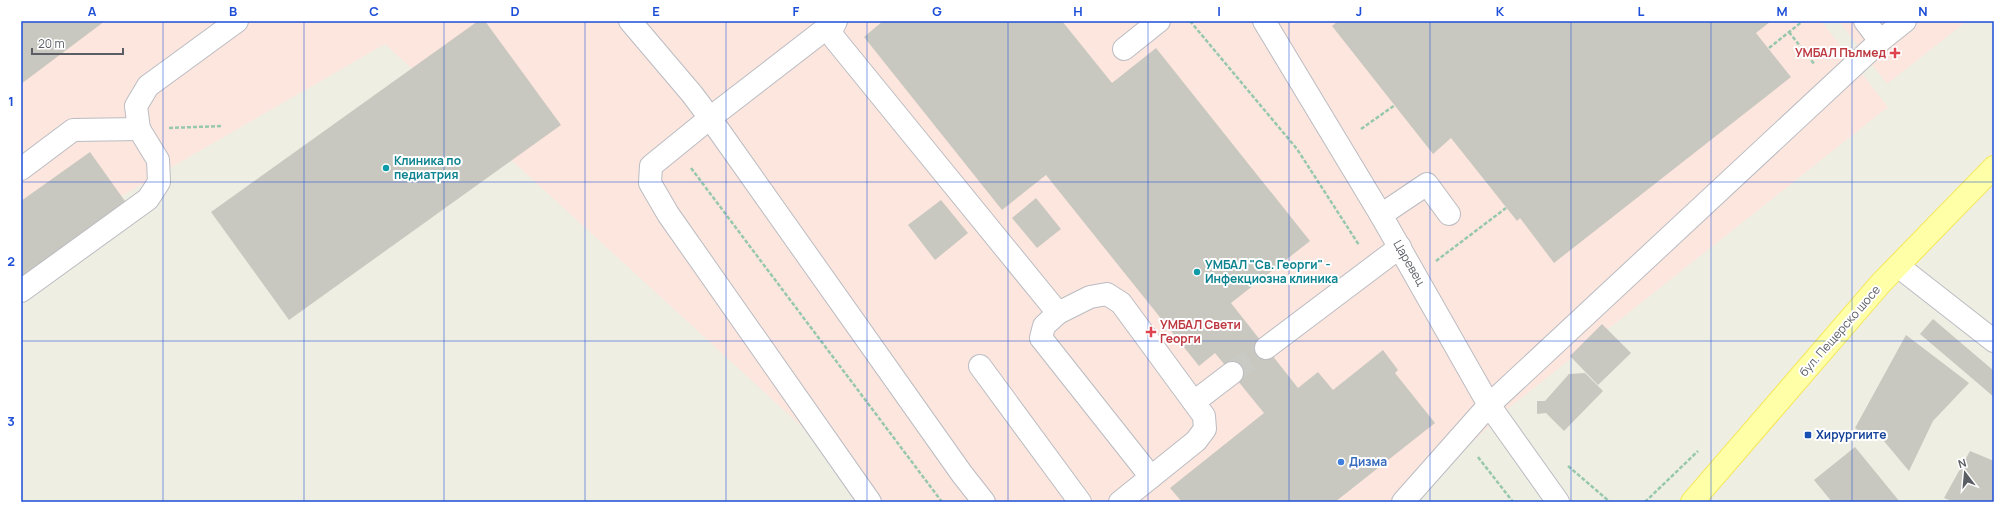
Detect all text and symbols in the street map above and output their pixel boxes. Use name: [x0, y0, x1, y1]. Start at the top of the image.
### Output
text: A: [88, 2, 97, 20]
text: B: [229, 2, 237, 20]
text: C: [369, 2, 379, 20]
text: D: [510, 2, 520, 20]
text: E: [652, 2, 660, 20]
text: F: [793, 2, 800, 20]
text: G: [932, 2, 942, 20]
text: H: [1073, 2, 1083, 20]
text: I: [1217, 2, 1221, 20]
text: J: [1356, 2, 1362, 20]
text: K: [1496, 2, 1505, 20]
text: L: [1638, 2, 1645, 20]
text: M: [1776, 2, 1788, 20]
text: N: [1918, 2, 1928, 20]
scale bar: [32, 30, 123, 56]
text: 20 m: [38, 35, 65, 52]
place label: УМБАЛ Пълмед: [1795, 44, 1886, 61]
marker: УМБАЛ Пълмед: [1889, 47, 1901, 59]
text: 1: [8, 92, 14, 110]
place label: Клиника по педиатрия: [394, 152, 461, 183]
marker: Клиника по педиатрия: [381, 163, 391, 173]
street label: Царевец: [1390, 237, 1430, 289]
text: 2: [7, 252, 15, 270]
place label: УМБАЛ "Св. Георги" - Инфекциозна клиника: [1205, 256, 1338, 287]
marker: УМБАЛ "Св. Георги" - Инфекциозна клиника: [1192, 267, 1202, 277]
street label: бул. Пещерско шосе: [1795, 281, 1884, 380]
place label: УМБАЛ Свети Георги: [1160, 316, 1241, 347]
marker: УМБАЛ Свети Георги: [1145, 326, 1157, 338]
text: 3: [7, 412, 15, 430]
place label: Хирургиите: [1816, 426, 1886, 443]
marker: Хирургиите: [1803, 430, 1813, 440]
place label: Дизма: [1349, 453, 1387, 470]
north arrow: [1945, 453, 1985, 493]
text: N: [1956, 455, 1968, 471]
marker: Дизма: [1336, 457, 1346, 467]

